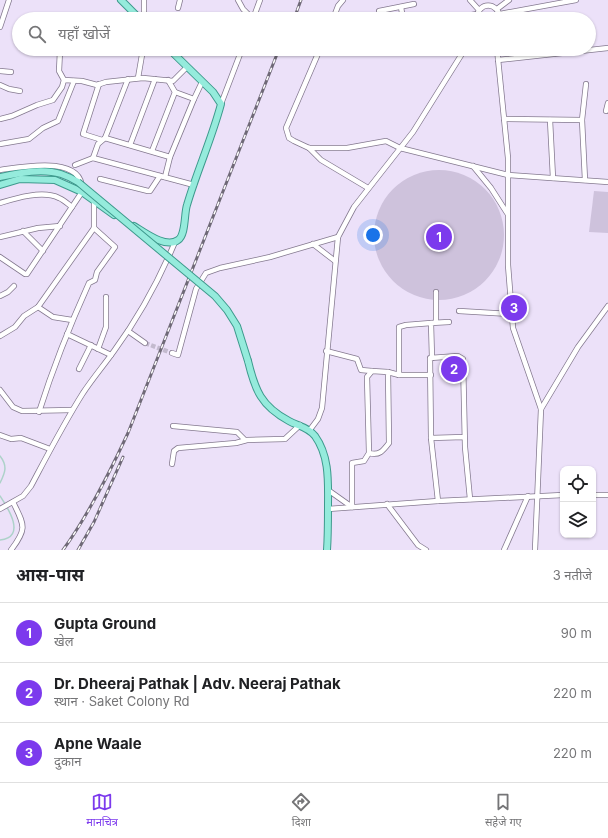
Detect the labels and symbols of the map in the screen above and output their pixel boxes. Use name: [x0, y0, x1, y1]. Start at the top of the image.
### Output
pin: 1: [426, 222, 452, 252]
your location: [363, 225, 383, 245]
pin: 3: [501, 293, 527, 323]
pin: 2: [441, 354, 467, 384]

